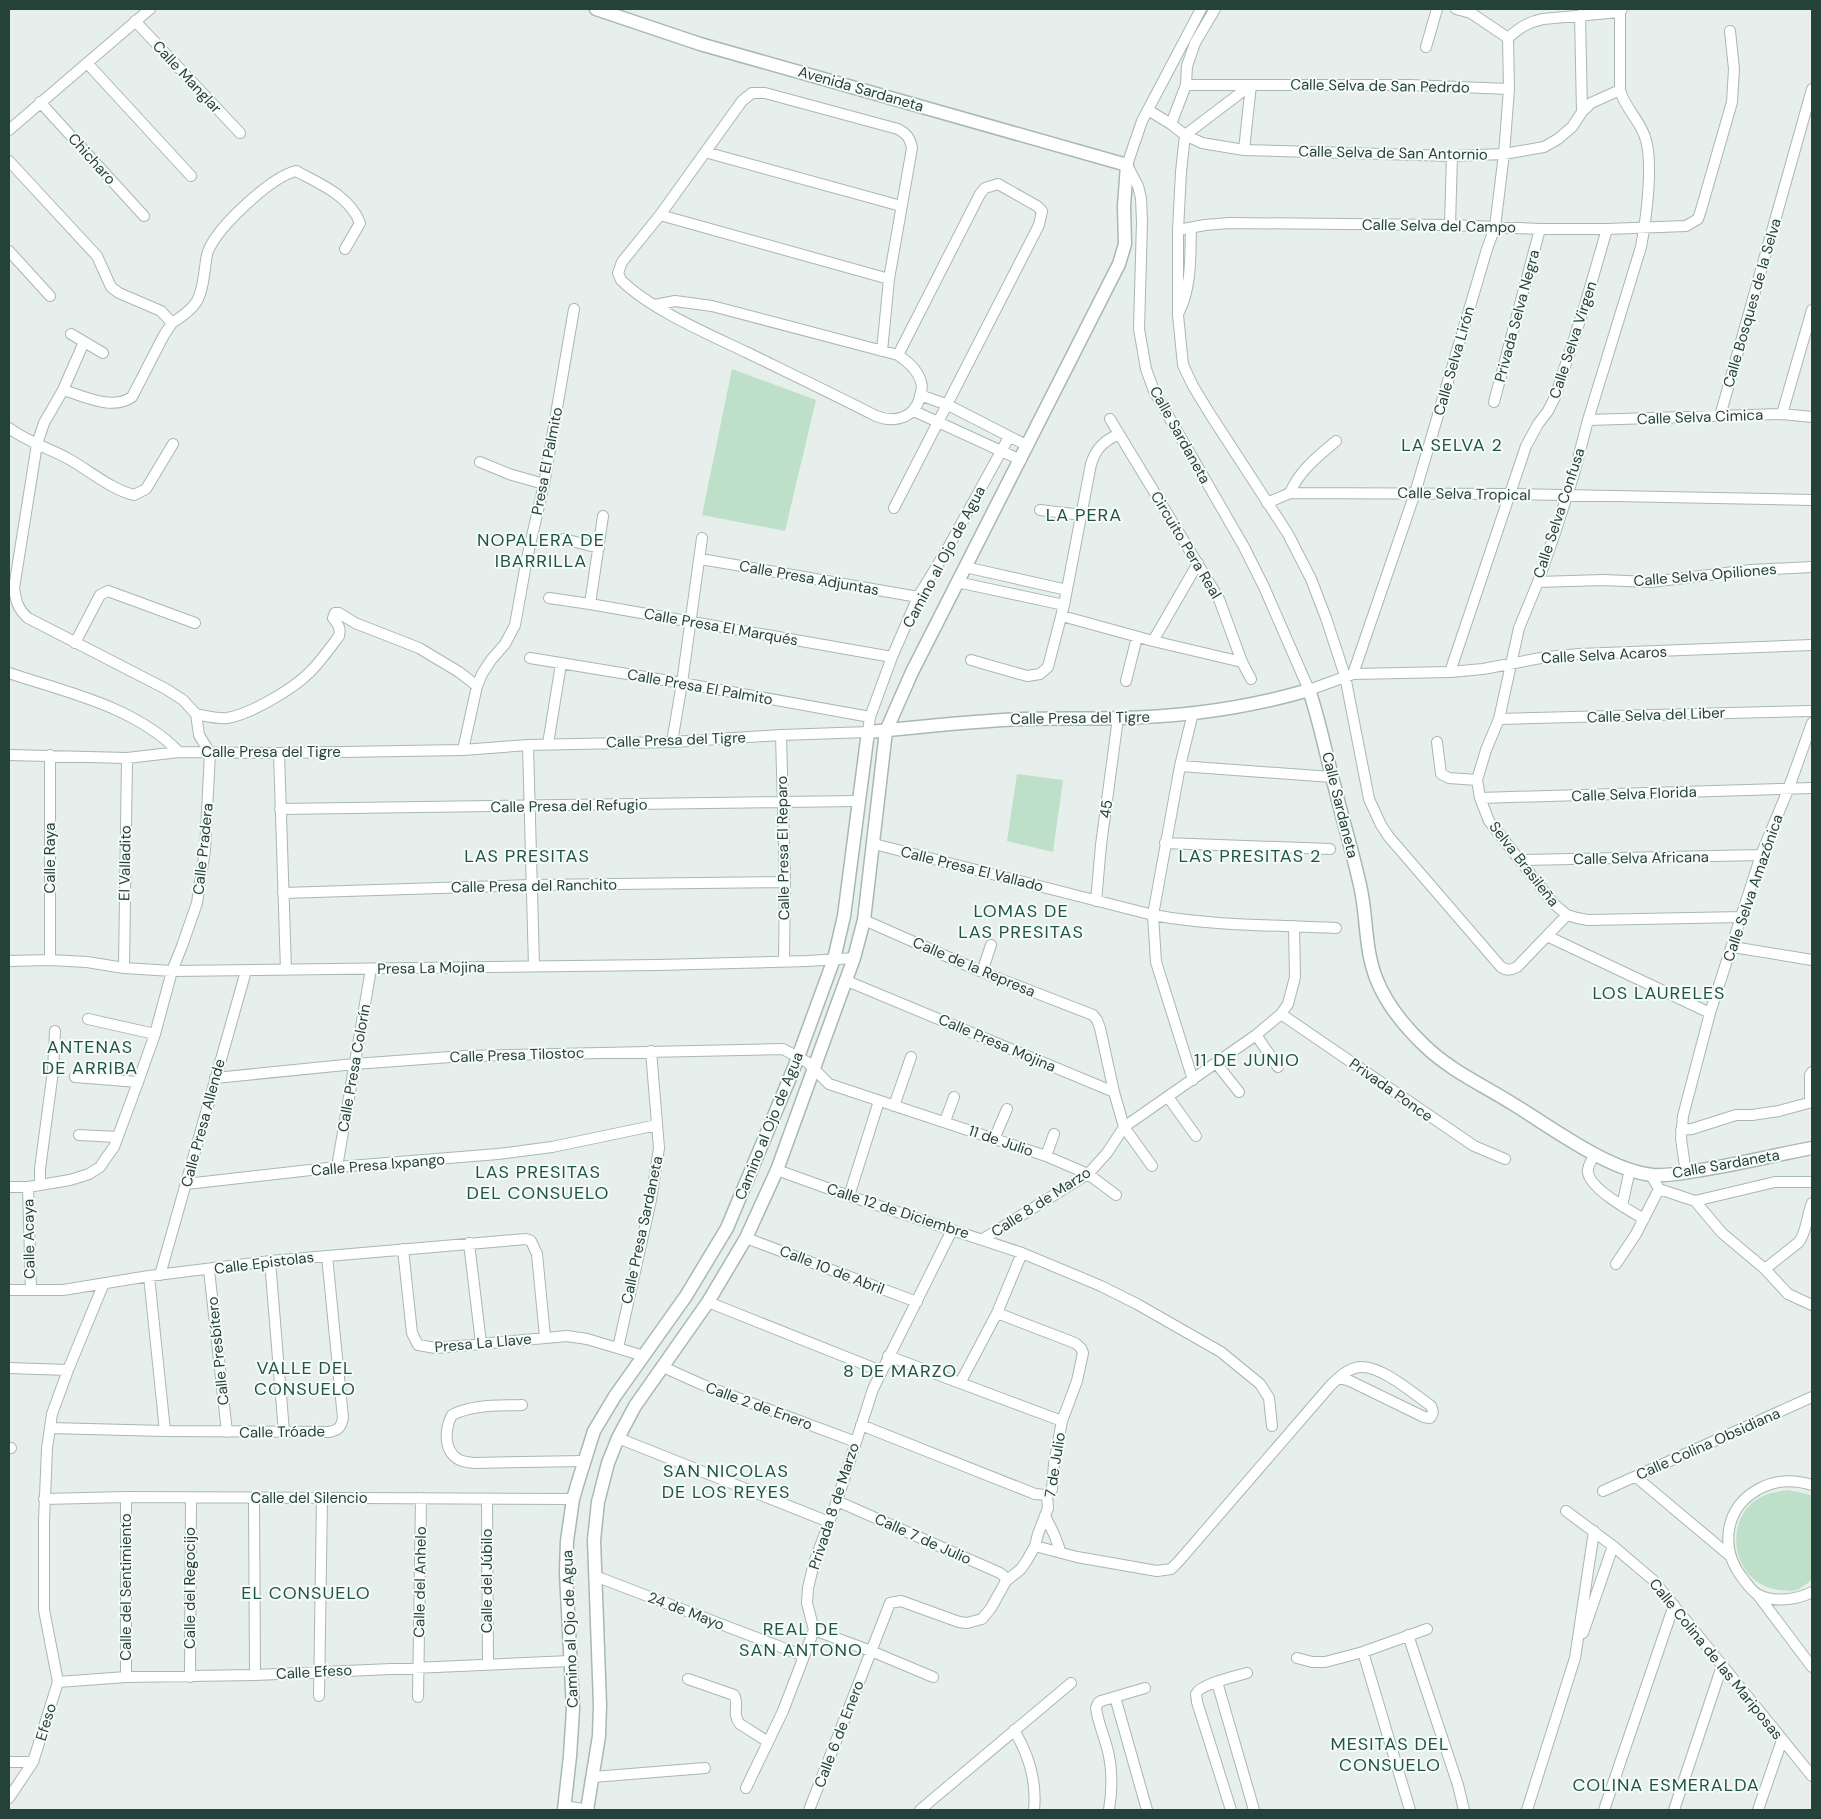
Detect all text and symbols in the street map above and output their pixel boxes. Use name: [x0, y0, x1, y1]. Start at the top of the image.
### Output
street label: Calle Manglar: [148, 36, 226, 118]
street label: Avenida Sardaneta: [796, 62, 926, 116]
street label: Calle Selva de San Pedrdo: [1290, 74, 1470, 98]
street label: Chicharo: [64, 129, 120, 189]
street label: Calle Selva de San Antornio: [1298, 141, 1488, 165]
street label: Calle Selva del Campo: [1362, 215, 1516, 237]
street label: Calle Bosques de la Selva: [1718, 216, 1786, 390]
street label: Privada Selva Negra: [1490, 248, 1544, 384]
street label: Calle Selva Virgen: [1545, 279, 1601, 401]
street label: Calle Selva Lirón: [1429, 304, 1479, 418]
street label: Calle Sardaneta: [1145, 383, 1215, 487]
street label: Presa El Palmito: [527, 405, 567, 517]
street label: Calle Selva Cimica: [1636, 405, 1764, 429]
district label: LA SELVA 2: [1401, 433, 1503, 457]
street label: Calle Selva Confusa: [1528, 445, 1590, 581]
street label: Camino al Ojo de Agua: [898, 483, 990, 631]
street label: Calle Selva Tropical: [1397, 483, 1531, 505]
street label: Circuito Pera Real: [1146, 488, 1226, 602]
district label: LA PERA: [1046, 503, 1122, 527]
district label: NOPALERA DE IBARRILLA: [477, 528, 605, 573]
street label: Calle Presa Adjuntas: [738, 556, 880, 600]
street label: Calle Selva Opiliones: [1633, 559, 1777, 591]
street label: Calle Presa El Marqués: [642, 604, 800, 650]
street label: Calle Selva Acaros: [1540, 642, 1668, 668]
street label: Calle Presa El Palmito: [626, 664, 774, 710]
street label: Calle Selva del Liber: [1586, 703, 1726, 727]
street label: Calle Presa del Tigre: [1010, 707, 1150, 729]
street label: Calle Presa del Tigre: [606, 728, 746, 752]
street label: Calle Presa del Tigre: [201, 742, 341, 762]
street label: Calle Sardaneta: [1317, 750, 1363, 860]
street label: Calle Presa El Reparo: [772, 775, 794, 921]
street label: Calle Selva Florida: [1571, 782, 1697, 806]
street label: Calle Presa del Refugio: [490, 795, 648, 817]
street label: 45: [1095, 799, 1117, 819]
street label: Calle Pradera: [188, 802, 218, 896]
street label: Calle Selva Amazónica: [1718, 812, 1788, 964]
street label: Selva Brasileña: [1484, 817, 1564, 911]
street label: Calle Raya: [40, 823, 60, 893]
street label: El Valladito: [114, 825, 136, 901]
street label: Calle Presa El Vallado: [898, 842, 1046, 896]
district label: LAS PRESITAS: [464, 844, 590, 868]
district label: LAS PRESITAS 2: [1179, 844, 1321, 868]
street label: Calle Selva Africana: [1573, 847, 1709, 869]
street label: Calle Presa del Ranchito: [451, 875, 617, 897]
district label: LOMAS DE LAS PRESITAS: [958, 899, 1084, 944]
street label: Calle de la Represa: [910, 932, 1038, 1002]
street label: Presa La Mojina: [377, 957, 485, 979]
district label: LOS LAURELES: [1592, 981, 1726, 1005]
street label: Calle Presa Colorín: [333, 1002, 375, 1134]
street label: Calle Presa Mojina: [935, 1009, 1059, 1077]
district label: ANTENAS DE ARRIBA: [42, 1035, 138, 1080]
street label: Calle Presa Tilostoc: [449, 1043, 585, 1067]
district label: 11 DE JUNIO: [1194, 1048, 1300, 1072]
street label: Camino al Ojo de Agua: [730, 1049, 808, 1203]
street label: Privada Ponce: [1345, 1054, 1437, 1126]
street label: Calle Presa Allende: [176, 1057, 230, 1189]
street label: 11 de Julio: [966, 1121, 1036, 1161]
street label: Calle Sardaneta: [1671, 1145, 1781, 1183]
street label: Calle Presa Ixpango: [310, 1149, 446, 1181]
street label: Calle Presa Sardaneta: [617, 1154, 667, 1306]
district label: LAS PRESITAS DEL CONSUELO: [467, 1160, 609, 1205]
street label: Calle 8 de Marzo: [987, 1162, 1095, 1242]
street label: Calle 12 de Diciembre: [824, 1179, 972, 1243]
street label: Calle Acaya: [18, 1199, 40, 1279]
street label: Calle 10 de Abril: [777, 1241, 887, 1299]
street label: Calle Epistolas: [213, 1247, 315, 1279]
street label: Calle Presbítero: [202, 1296, 234, 1406]
street label: Presa La Llave: [434, 1329, 532, 1357]
district label: VALLE DEL CONSUELO: [254, 1356, 356, 1401]
district label: 8 DE MARZO: [843, 1359, 957, 1383]
street label: Calle 2 de Enero: [703, 1377, 815, 1435]
street label: Calle Colina Obsidiana: [1633, 1403, 1783, 1485]
street label: Calle Tróade: [239, 1421, 325, 1443]
street label: 7 de Julio: [1040, 1431, 1070, 1499]
street label: Privada 8 de Marzo: [804, 1440, 864, 1572]
district label: SAN NICOLAS DE LOS REYES: [662, 1459, 790, 1504]
street label: Calle del Silencio: [250, 1488, 368, 1508]
street label: Calle 7 de Julio: [871, 1509, 975, 1569]
street label: Calle del Sentimiento: [116, 1513, 136, 1661]
street label: Calle del Anhelo: [409, 1526, 431, 1638]
street label: Calle del Regocijo: [180, 1527, 200, 1649]
street label: Calle del Júbilo: [477, 1529, 497, 1633]
street label: Camino al Ojo de Agua: [557, 1550, 583, 1708]
street label: Calle Colina de las Mariposas: [1645, 1574, 1787, 1744]
district label: EL CONSUELO: [241, 1581, 371, 1605]
street label: 24 de Mayo: [645, 1587, 727, 1635]
district label: REAL DE SAN ANTONO: [739, 1617, 863, 1662]
street label: Calle Efeso: [275, 1660, 353, 1684]
street label: Calle 6 de Enero: [809, 1677, 869, 1790]
street label: Efeso: [31, 1701, 61, 1743]
district label: MESITAS DEL CONSUELO: [1331, 1732, 1449, 1777]
district label: COLINA ESMERALDA: [1572, 1773, 1760, 1797]

